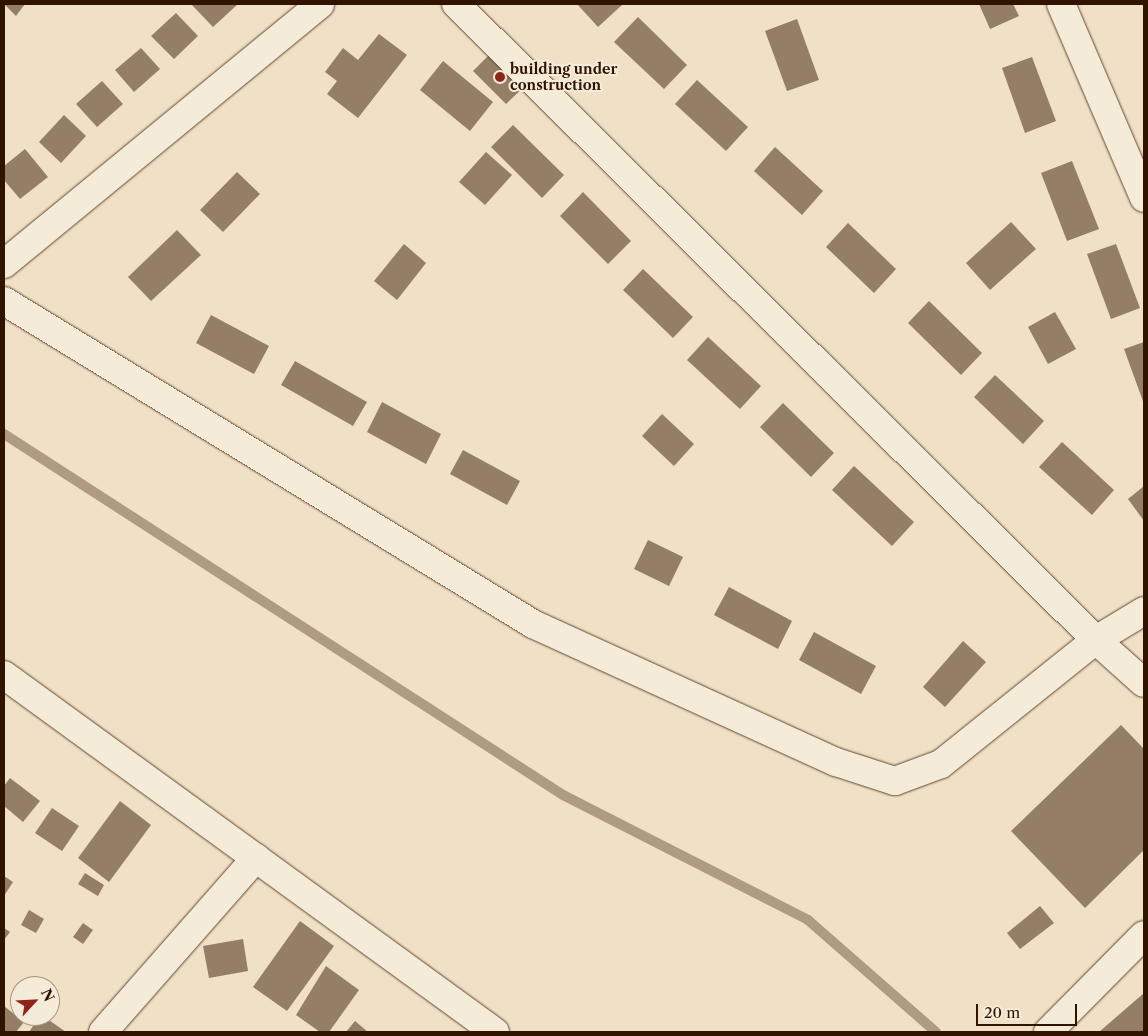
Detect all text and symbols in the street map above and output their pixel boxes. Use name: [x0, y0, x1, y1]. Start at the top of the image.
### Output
place label: building under construction: [510, 61, 617, 94]
marker: building under construction: [494, 71, 506, 83]
north arrow: [10, 976, 60, 1026]
text: N: [37, 986, 58, 1004]
scale bar: [978, 994, 1079, 1026]
text: 20 m: [984, 1003, 1020, 1022]

